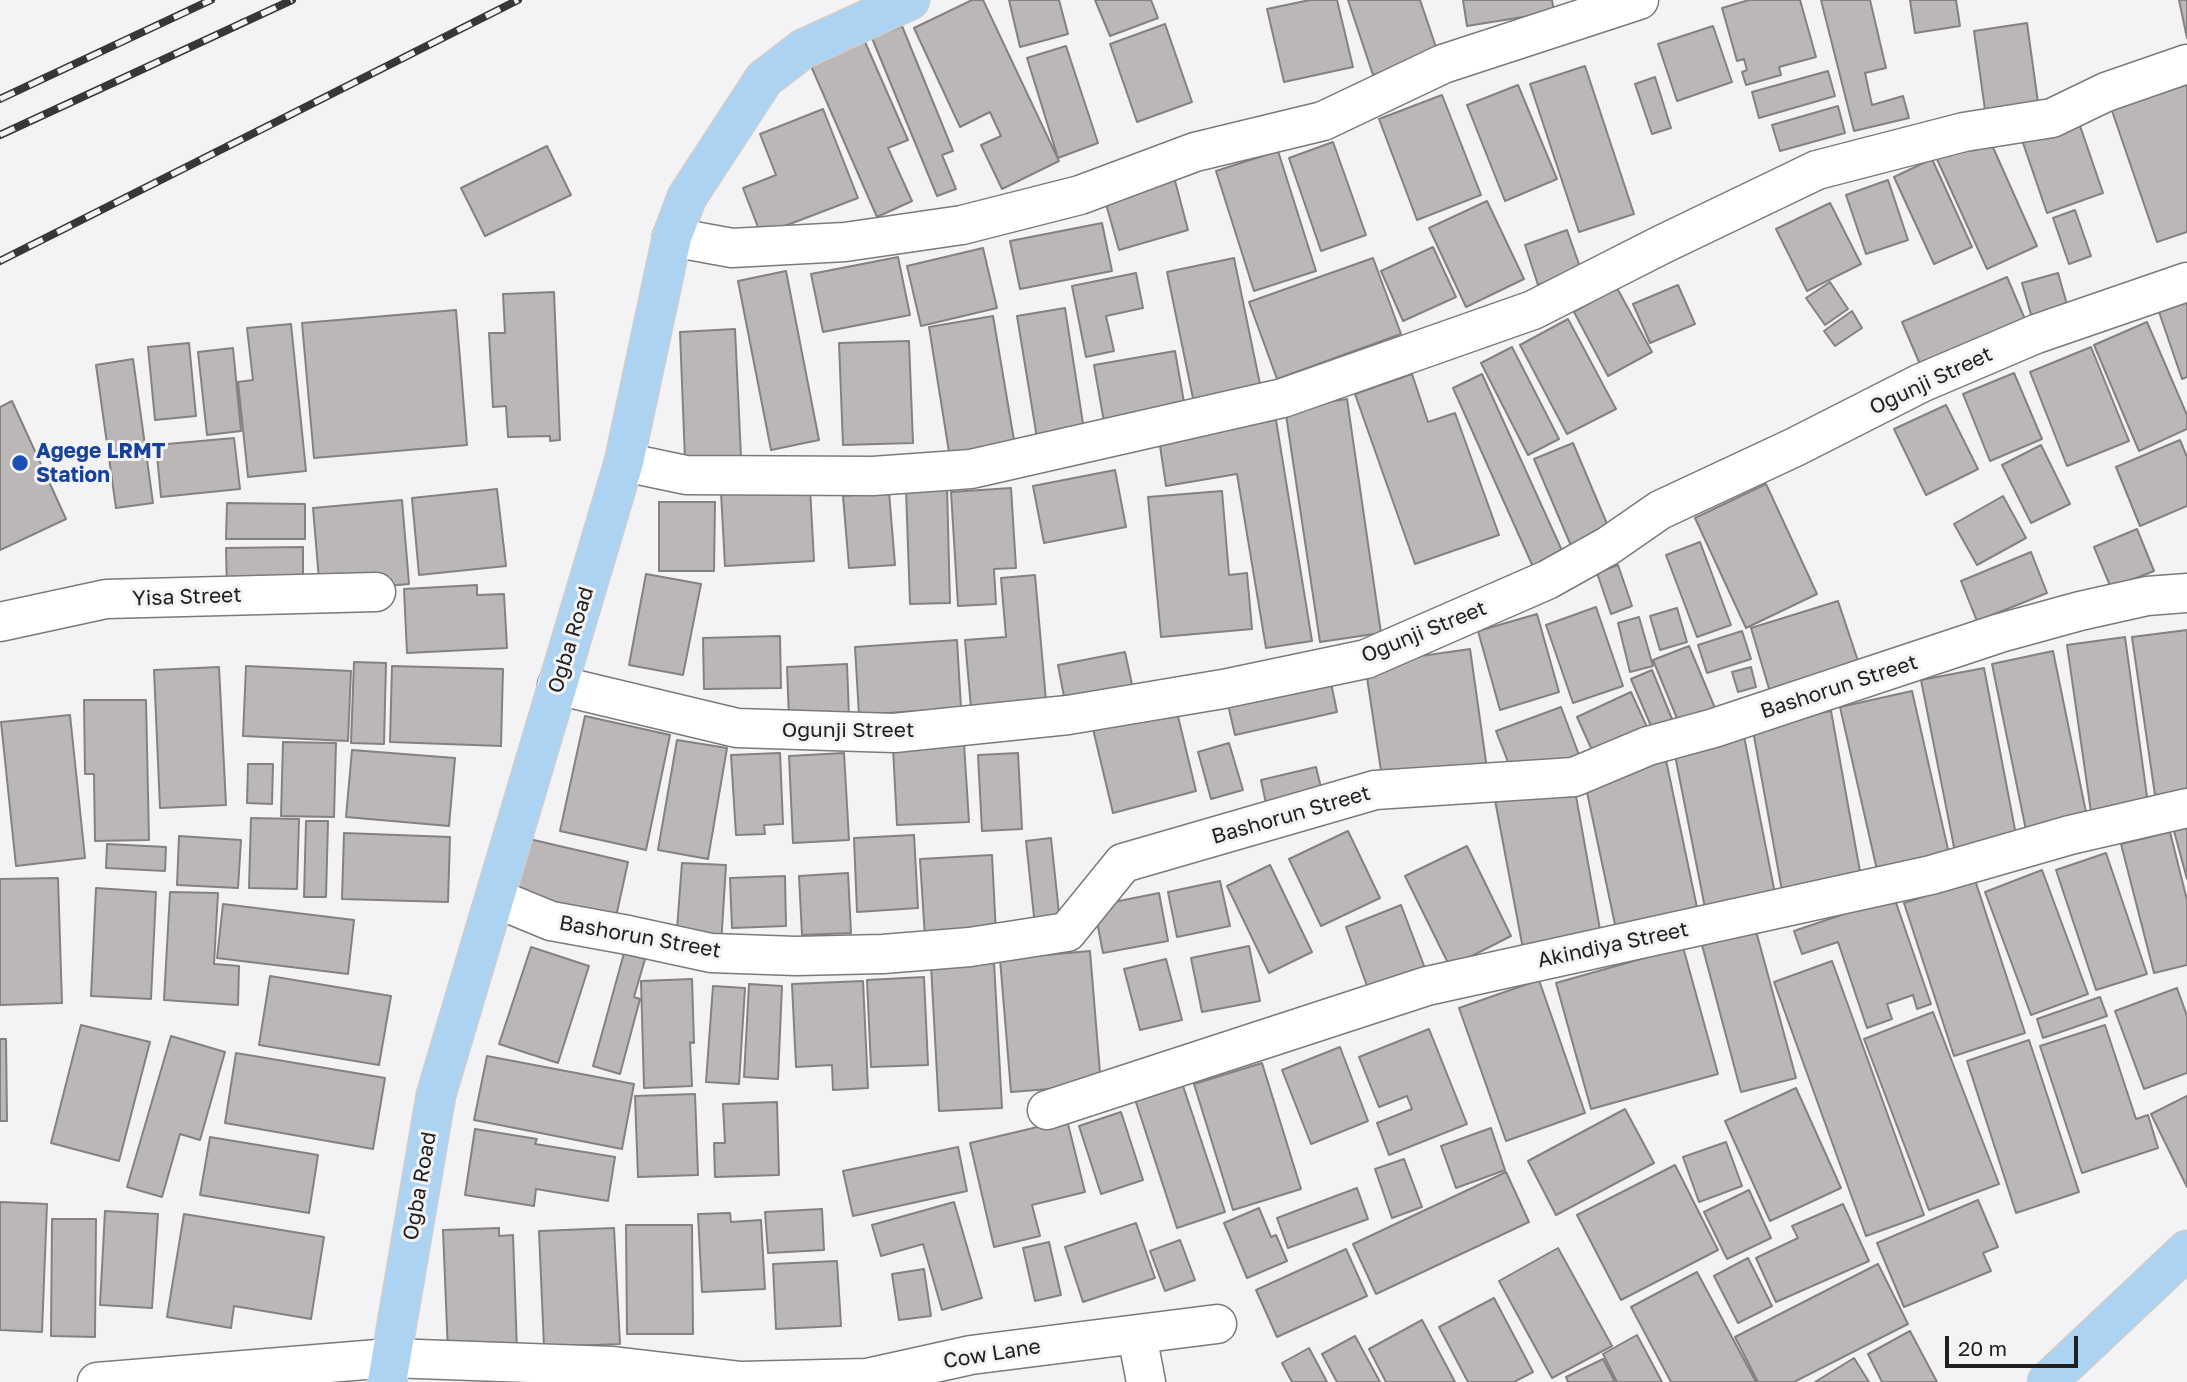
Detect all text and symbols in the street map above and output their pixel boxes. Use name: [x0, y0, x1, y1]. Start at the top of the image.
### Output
street label: Ogunji Street: [1866, 342, 1996, 420]
place label: Agege LRMT Station: [36, 438, 165, 488]
marker: Agege LRMT Station: [10, 453, 30, 473]
street label: Yisa Street: [132, 582, 242, 612]
street label: Ogba Road: [543, 584, 599, 696]
street label: Ogunji Street: [1358, 595, 1490, 669]
street label: Bashorun Street: [1757, 650, 1921, 724]
street label: Ogunji Street: [782, 717, 914, 743]
street label: Bashorun Street: [1209, 780, 1373, 850]
street label: Bashorun Street: [557, 910, 723, 964]
street label: Akindiya Street: [1535, 917, 1691, 973]
street label: Ogba Road: [398, 1130, 442, 1242]
scale bar: [1949, 1322, 2082, 1366]
street label: Cow Lane: [942, 1334, 1042, 1374]
text: 20 m: [1958, 1335, 2007, 1361]

